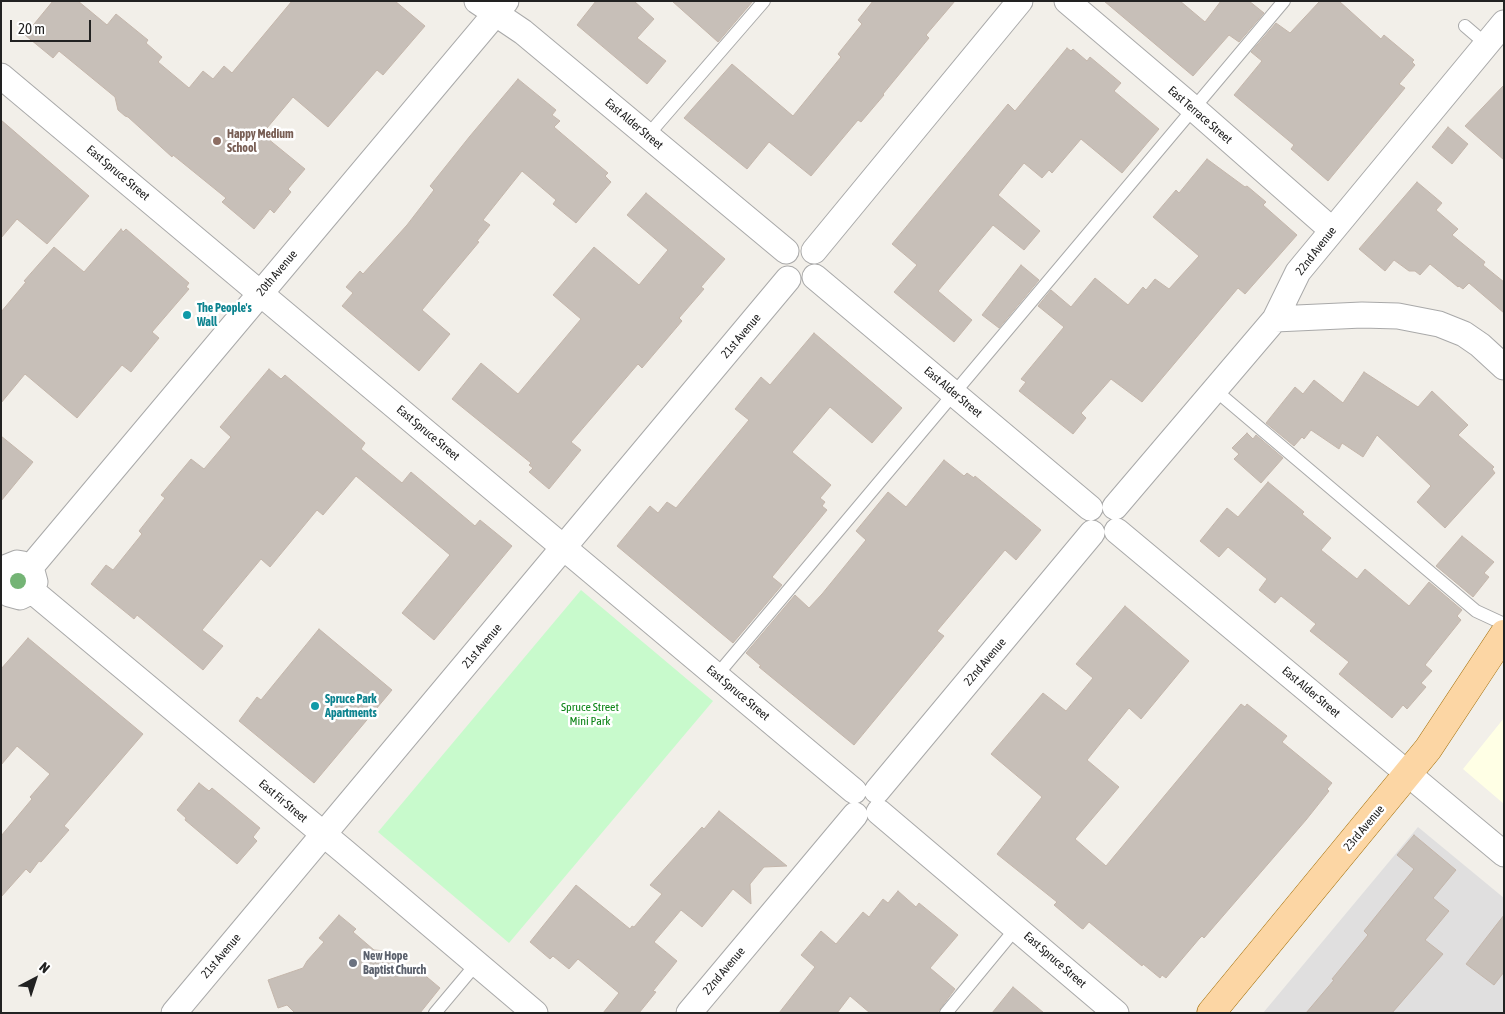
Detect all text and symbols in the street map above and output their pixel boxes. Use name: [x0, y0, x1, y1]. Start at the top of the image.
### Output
scale bar: [12, 10, 94, 42]
text: 20 m: [18, 20, 45, 37]
street label: East Terrace Street: [1165, 83, 1235, 147]
street label: East Alder Street: [602, 95, 666, 153]
place label: Happy Medium School: [227, 127, 294, 155]
marker: Happy Medium School: [211, 135, 223, 147]
street label: East Spruce Street: [84, 142, 152, 204]
street label: 22nd Avenue: [1293, 224, 1339, 278]
street label: 20th Avenue: [254, 247, 300, 299]
place label: The People's Wall: [197, 301, 252, 329]
marker: The People's Wall: [181, 309, 193, 321]
street label: 21st Avenue: [718, 311, 764, 361]
street label: East Alder Street: [921, 363, 985, 421]
street label: East Spruce Street: [394, 402, 462, 464]
street label: 21st Avenue: [459, 621, 505, 671]
street label: 22nd Avenue: [961, 635, 1009, 689]
street label: East Spruce Street: [704, 662, 772, 724]
street label: East Alder Street: [1279, 663, 1343, 721]
place label: Spruce Park Apartments: [325, 692, 377, 720]
marker: Spruce Park Apartments: [309, 700, 321, 712]
park label: Spruce Street Mini Park: [561, 700, 619, 728]
street label: East Fir Street: [256, 776, 310, 826]
street label: 23rd Avenue: [1341, 802, 1387, 854]
street label: East Spruce Street: [1021, 929, 1089, 991]
street label: 21st Avenue: [198, 931, 244, 981]
street label: 22nd Avenue: [700, 944, 748, 998]
place label: New Hope Baptist Church: [363, 949, 426, 977]
north arrow: [10, 954, 60, 1004]
marker: New Hope Baptist Church: [347, 957, 359, 969]
text: N: [36, 959, 53, 976]

